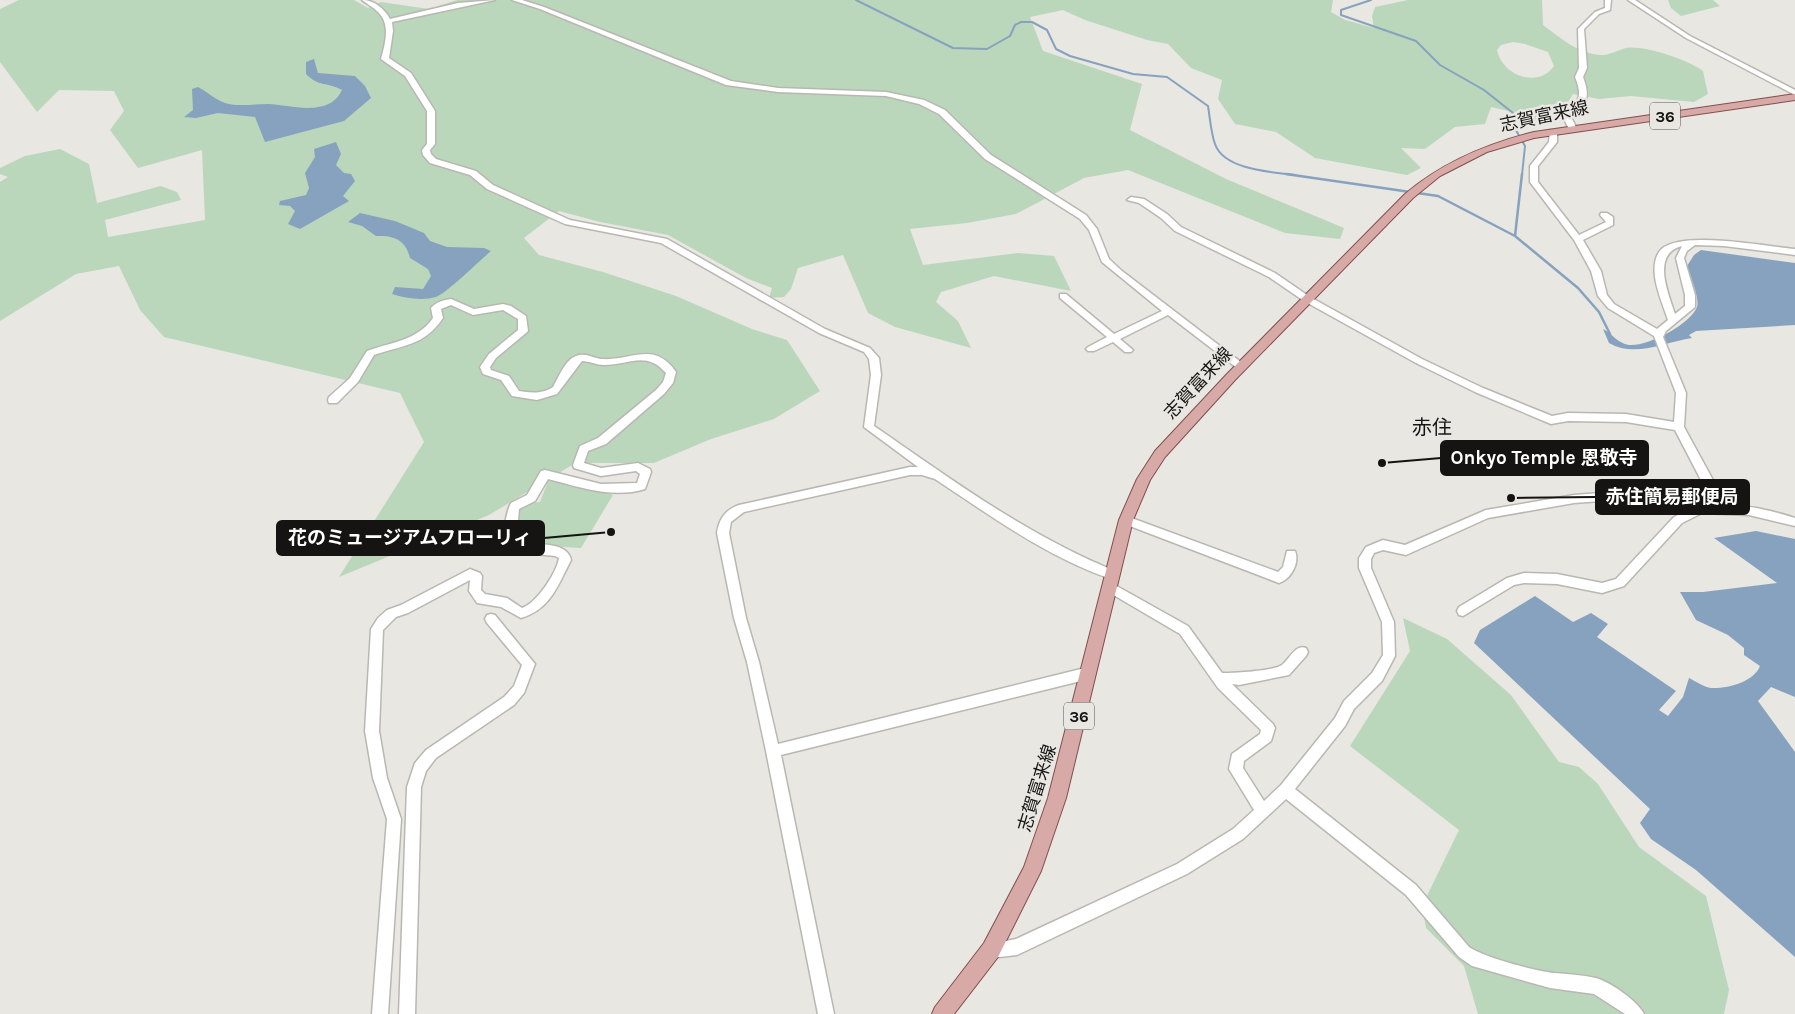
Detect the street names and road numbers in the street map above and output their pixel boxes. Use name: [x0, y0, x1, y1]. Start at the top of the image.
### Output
street label: 志賀富来線: [1498, 96, 1590, 136]
road number: 36: [1650, 102, 1680, 130]
street label: 志賀富来線: [1159, 343, 1237, 423]
road number: 36: [1064, 702, 1094, 729]
street label: 志賀富来線: [1013, 742, 1061, 834]

